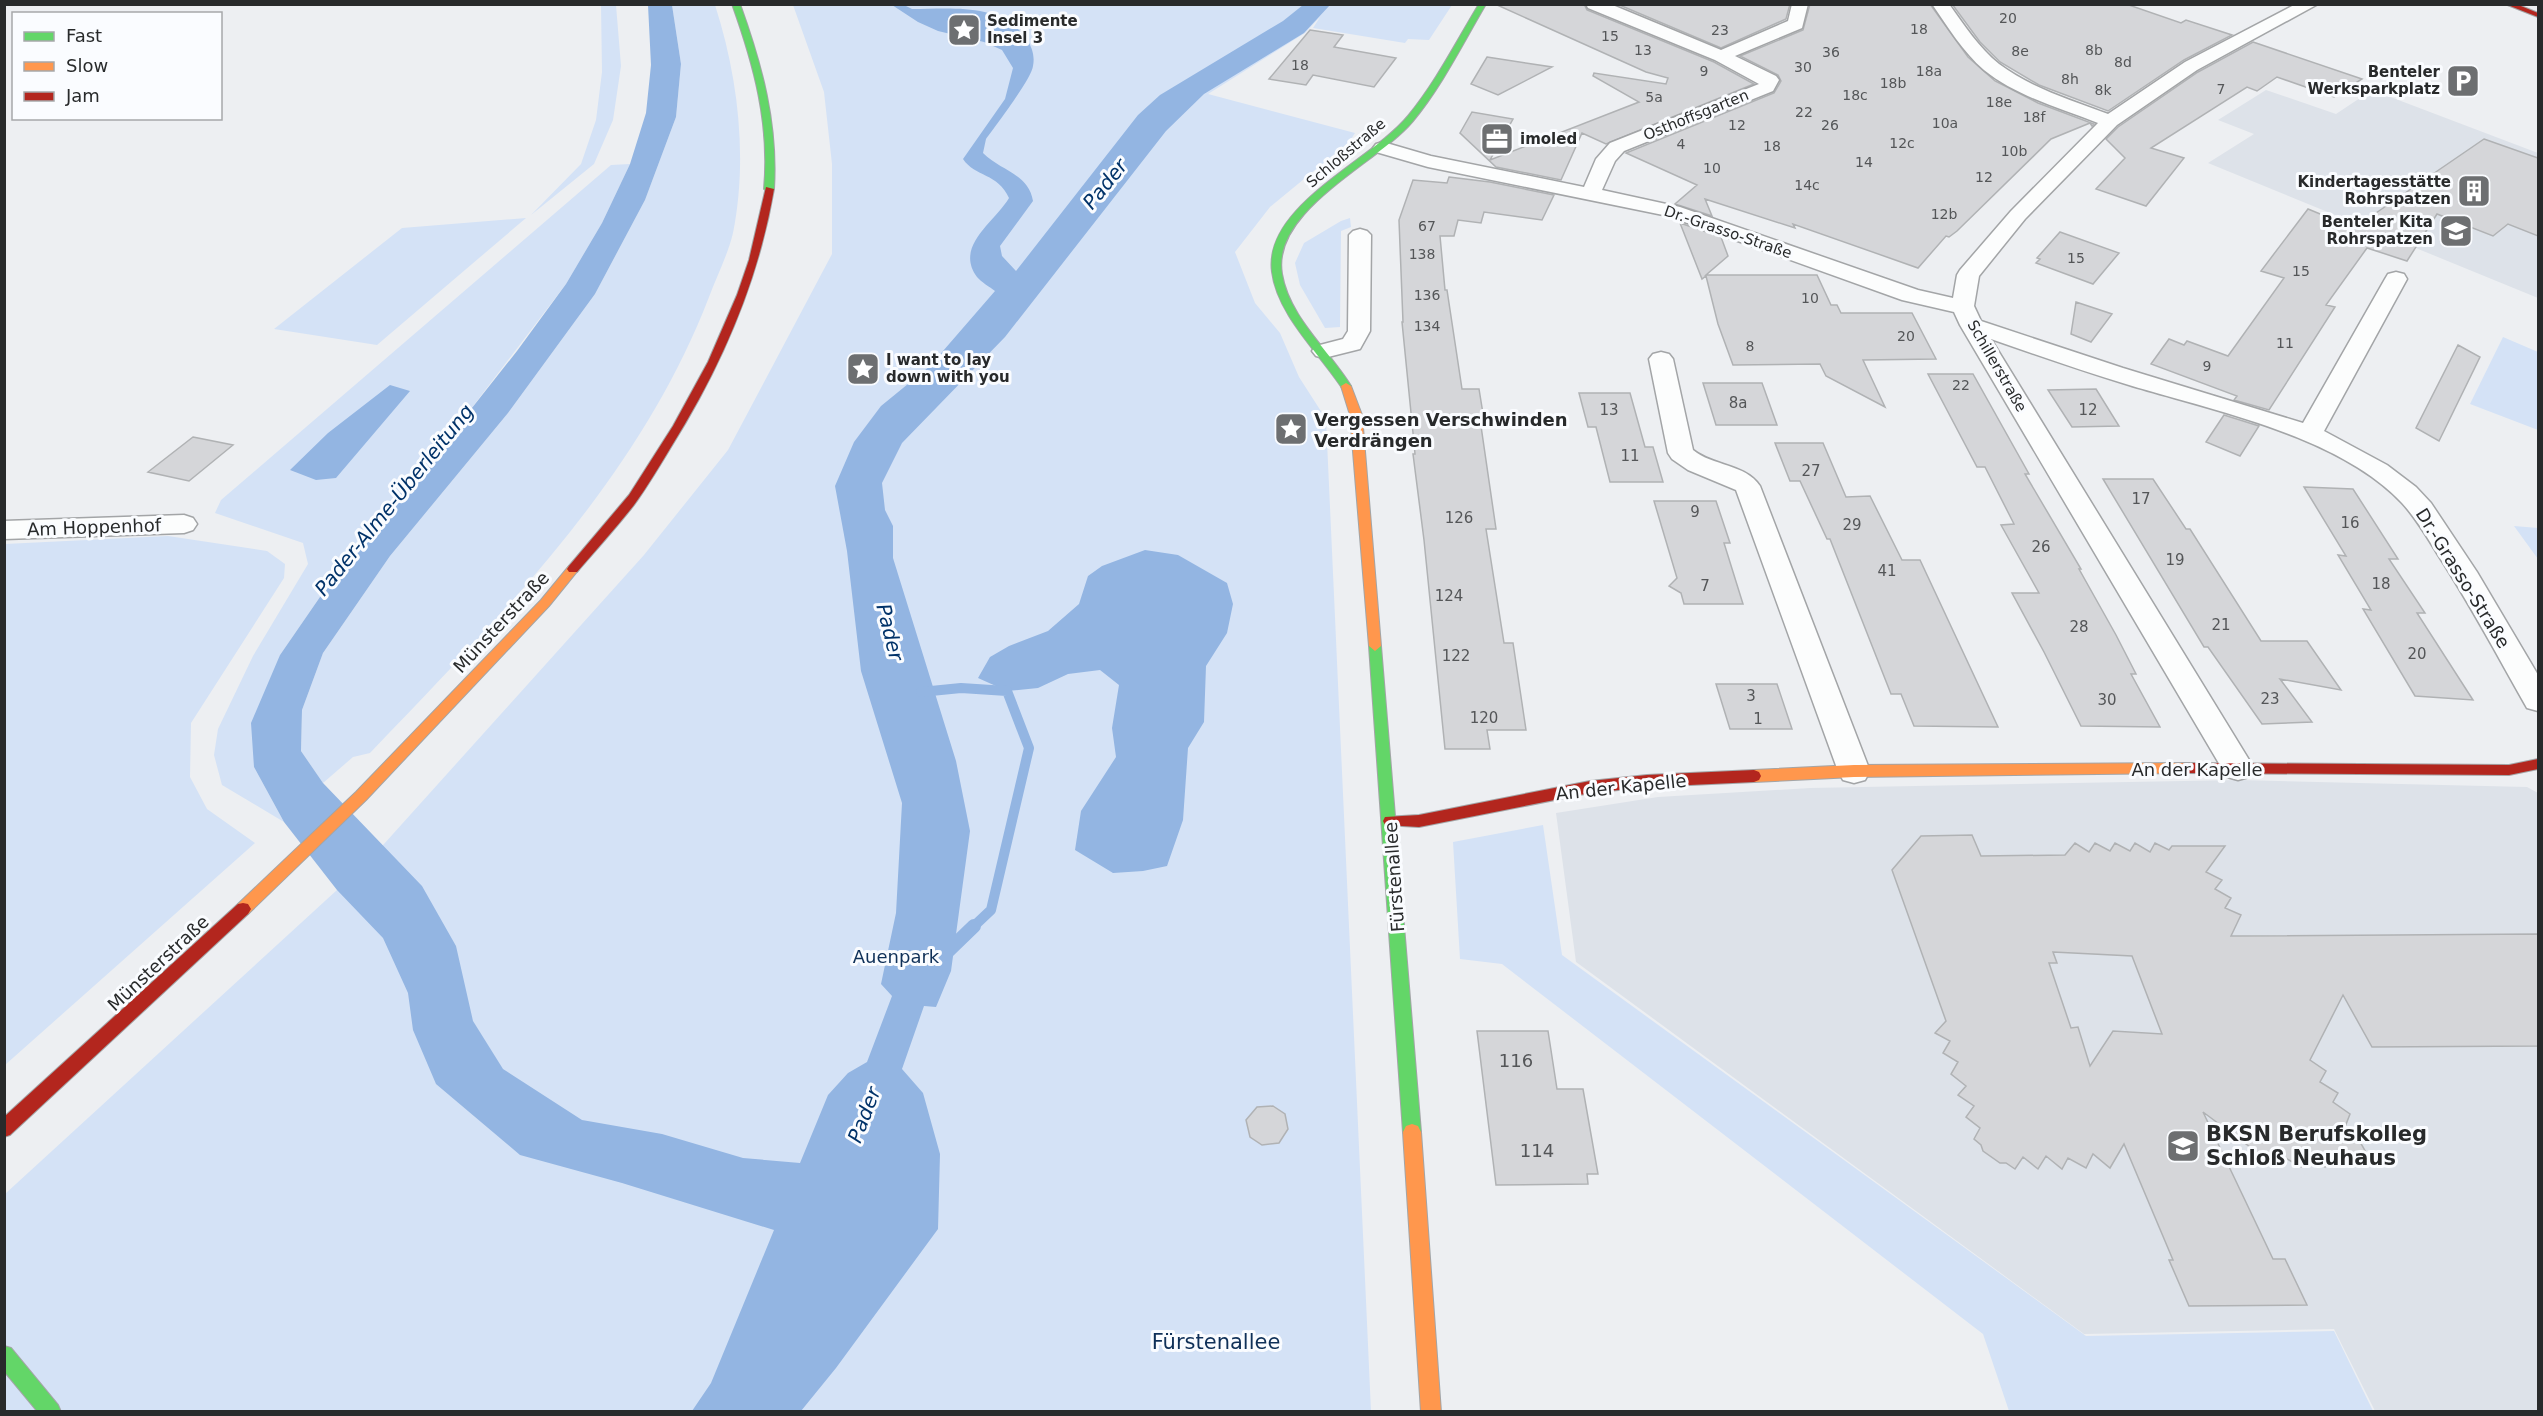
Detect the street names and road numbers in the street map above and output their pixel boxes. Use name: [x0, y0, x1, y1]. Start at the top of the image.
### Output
street label: Osthoffsgarten: [1641, 86, 1751, 144]
street label: Schloßstraße: [1303, 115, 1389, 191]
street label: Dr.-Grasso-Straße: [1662, 202, 1794, 262]
street label: Schillerstraße: [1963, 317, 2031, 415]
street label: Dr.-Grasso-Straße: [2411, 504, 2515, 652]
street label: Am Hoppenhof: [27, 514, 162, 540]
street label: Münsterstraße: [449, 567, 553, 677]
street label: An der Kapelle: [2131, 759, 2263, 780]
street label: An der Kapelle: [1555, 770, 1687, 804]
street label: Fürstenallee: [1380, 821, 1408, 933]
street label: Münsterstraße: [103, 911, 213, 1015]

